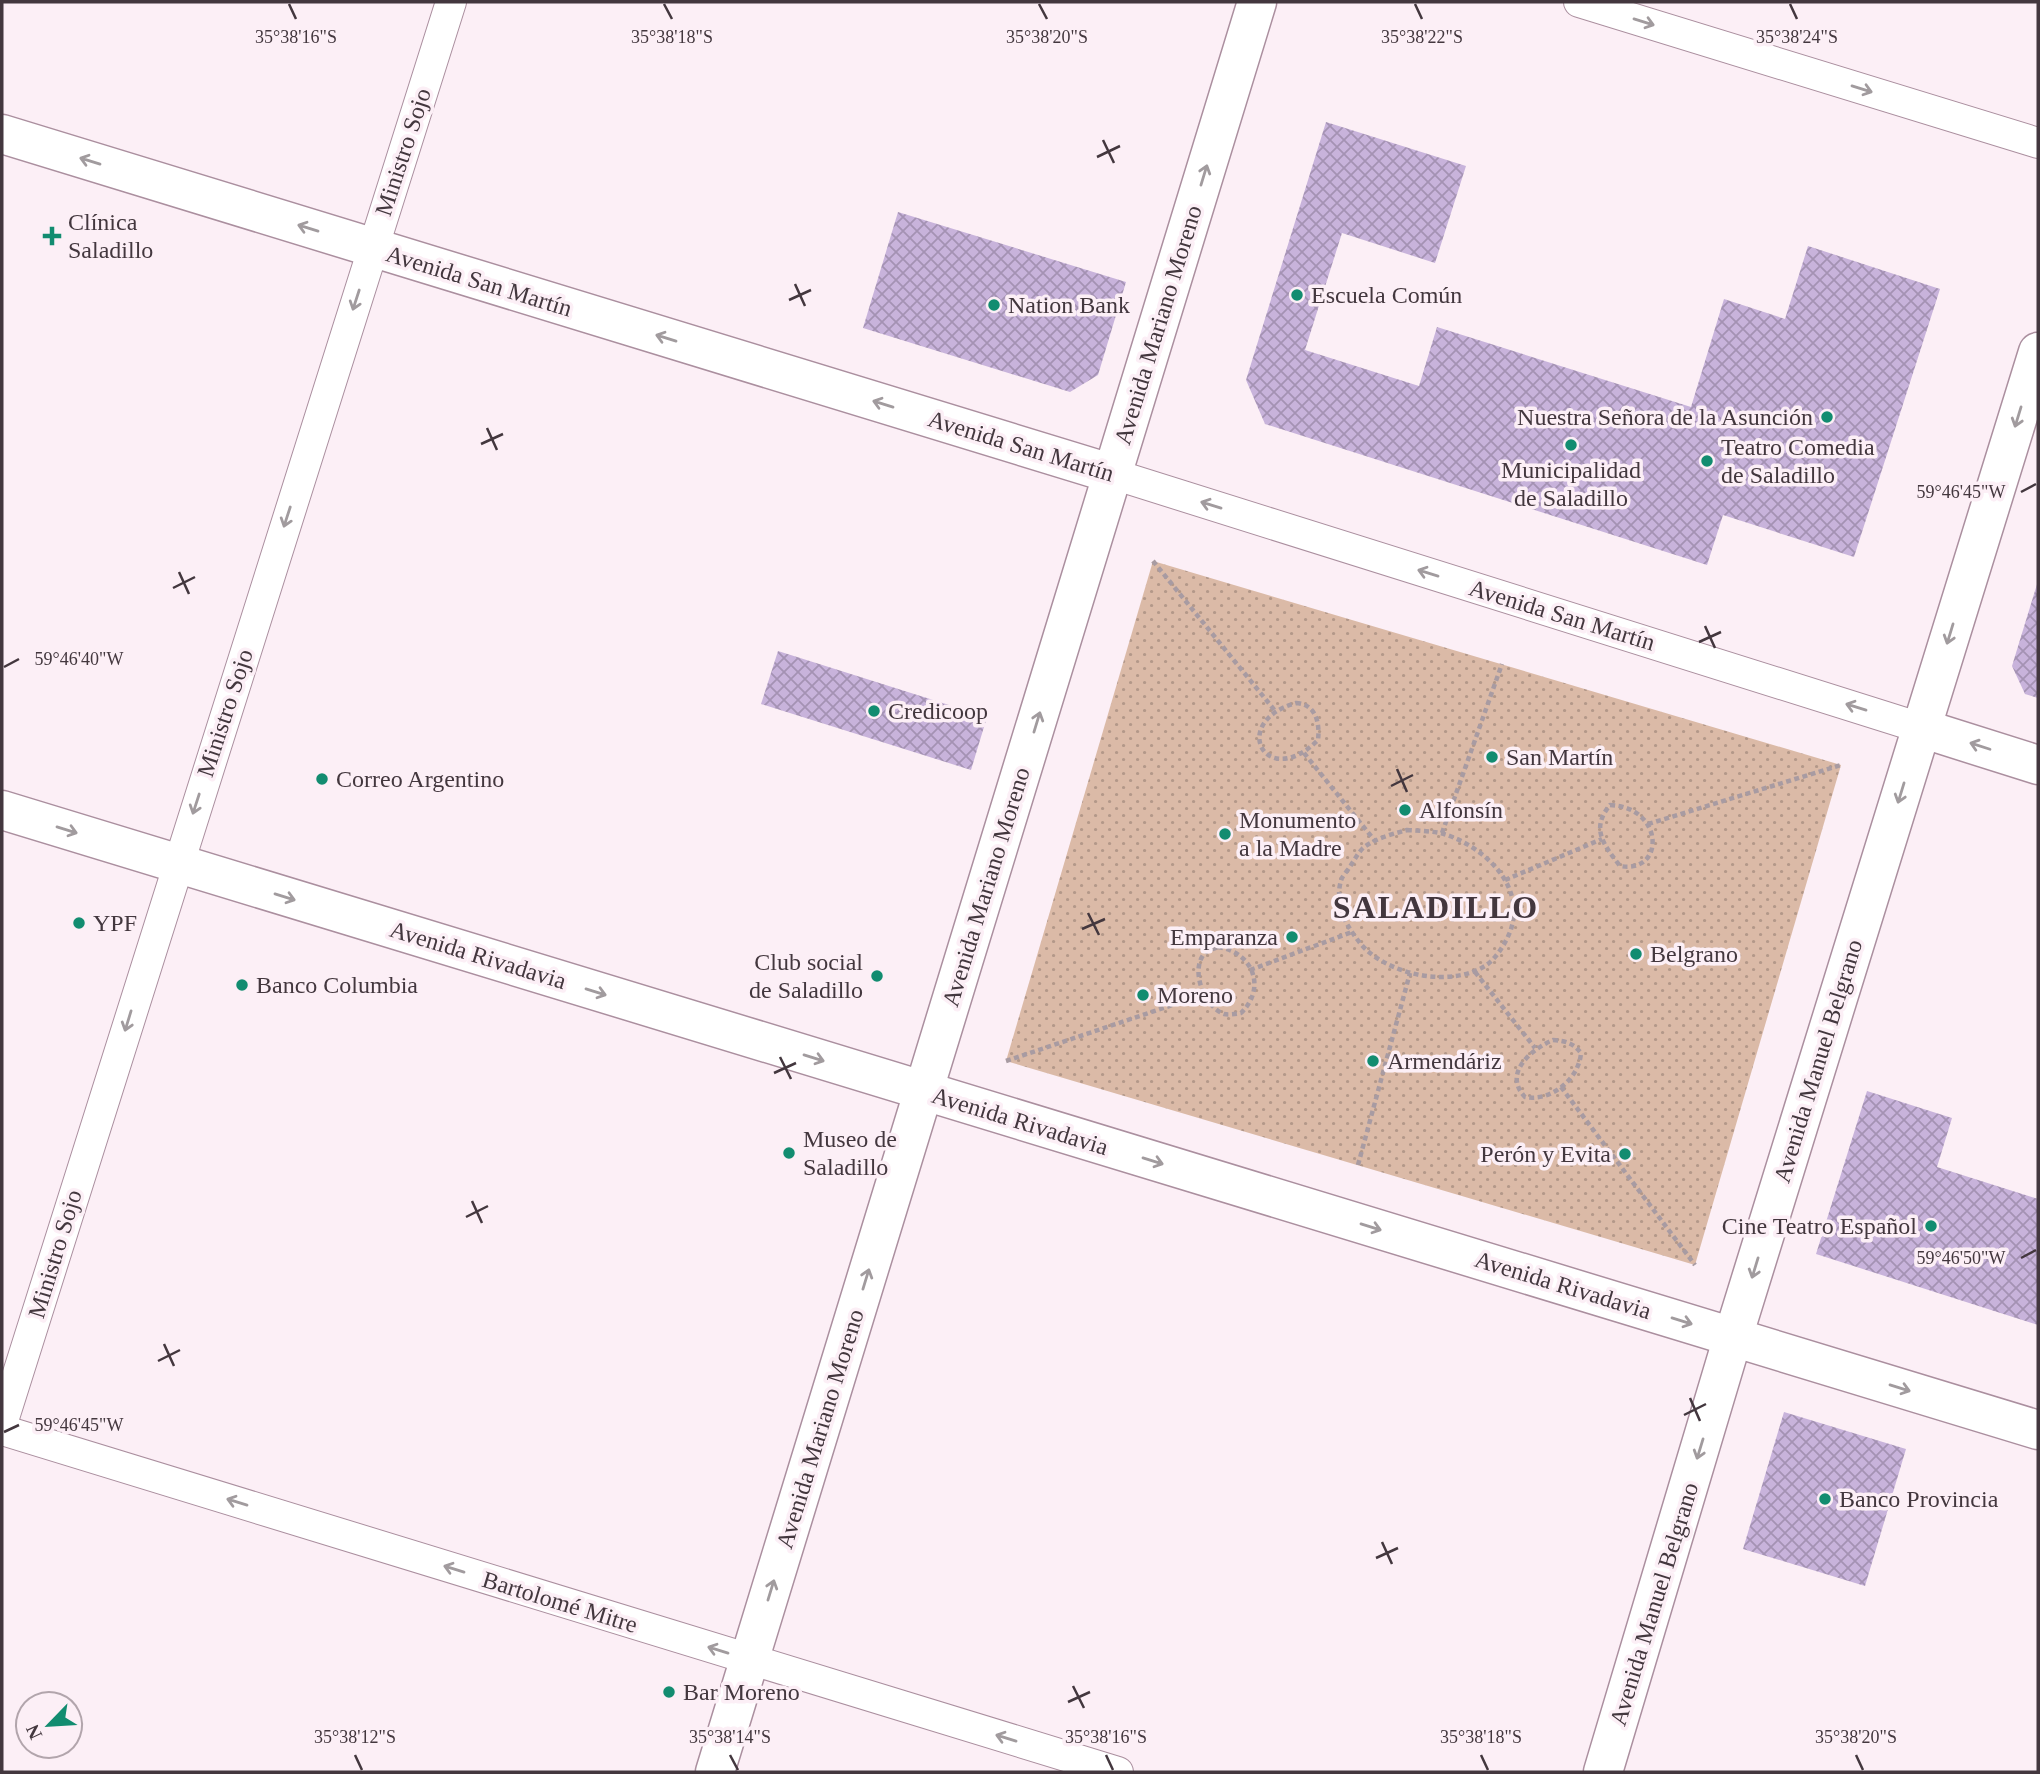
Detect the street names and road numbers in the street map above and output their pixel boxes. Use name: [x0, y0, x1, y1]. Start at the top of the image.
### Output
street label: Ministro Sojo: [370, 85, 436, 219]
street label: Avenida Mariano Moreno: [1109, 202, 1207, 448]
street label: Avenida San Martín: [383, 240, 575, 322]
street label: Avenida San Martín: [925, 405, 1117, 487]
street label: Avenida San Martín: [1466, 574, 1658, 656]
street label: Ministro Sojo: [192, 646, 258, 780]
street label: Avenida Mariano Moreno: [937, 764, 1035, 1010]
street label: Avenida Rivadavia: [387, 916, 570, 994]
street label: Avenida Manuel Belgrano: [1769, 936, 1867, 1186]
street label: Avenida Rivadavia: [929, 1082, 1112, 1160]
street label: Ministro Sojo: [23, 1187, 87, 1321]
street label: Avenida Rivadavia: [1472, 1246, 1655, 1324]
street label: Avenida Mariano Moreno: [771, 1306, 869, 1552]
street label: Avenida Manuel Belgrano: [1605, 1479, 1703, 1729]
street label: Bartolomé Mitre: [479, 1566, 641, 1638]

